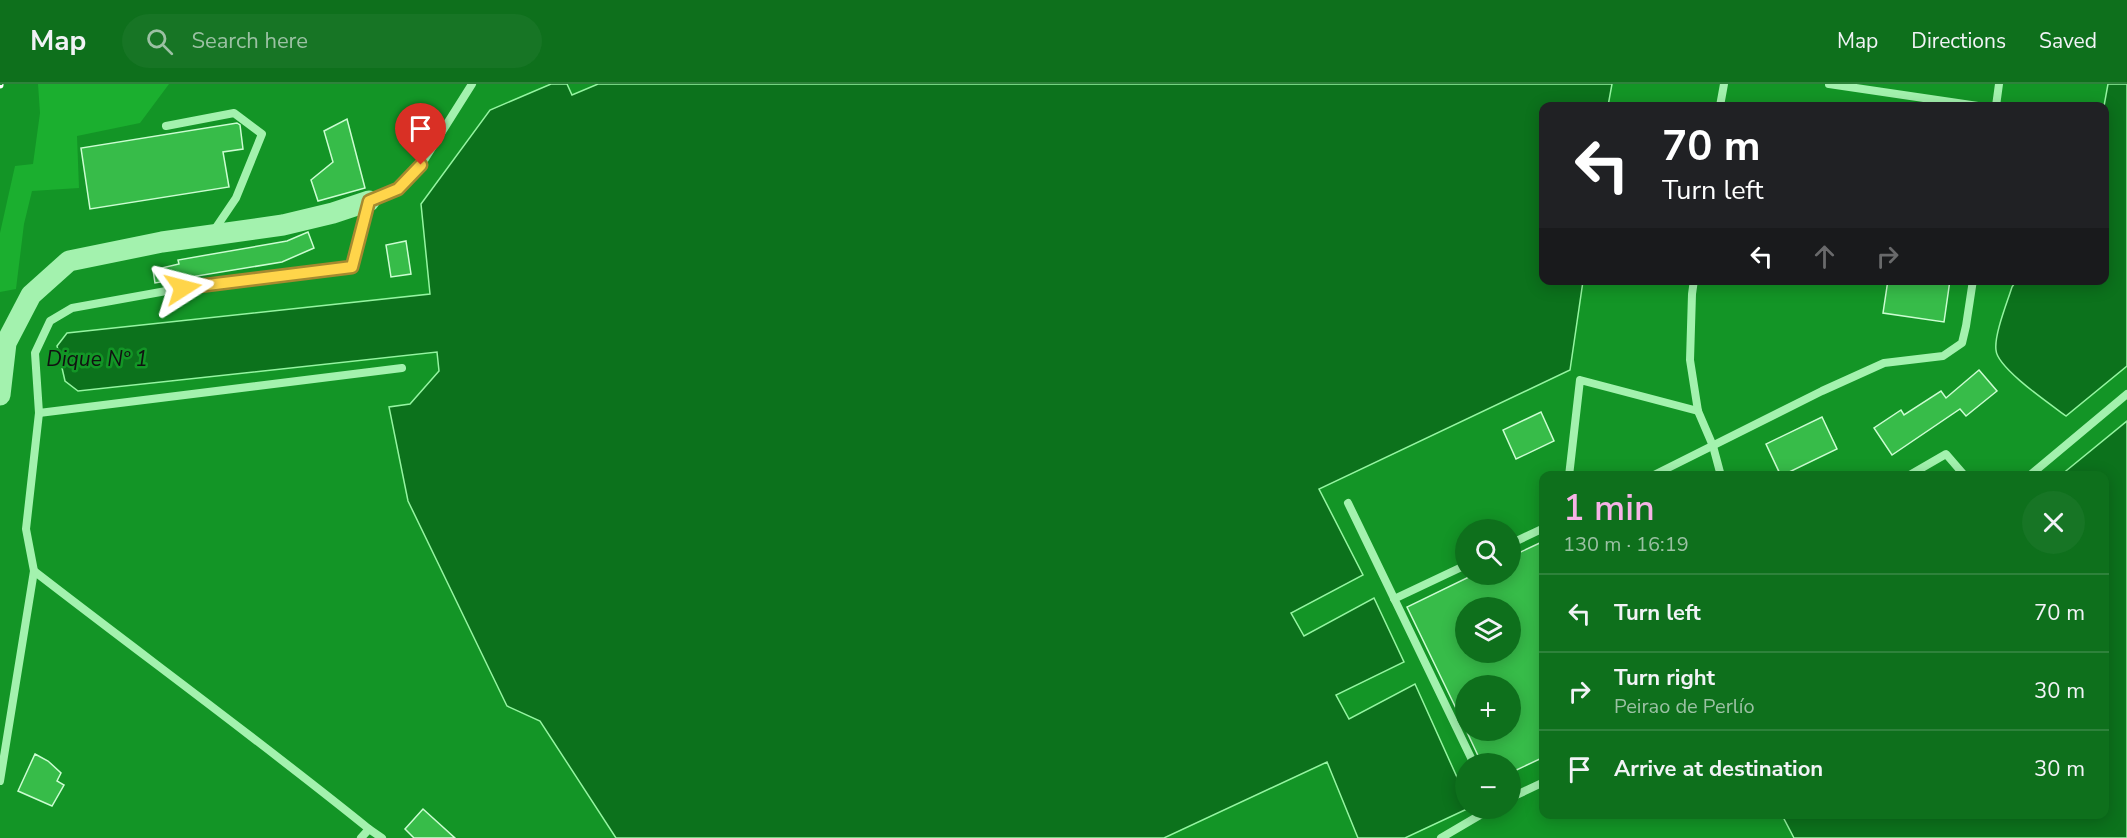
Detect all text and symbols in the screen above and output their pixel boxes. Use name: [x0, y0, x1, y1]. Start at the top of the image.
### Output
search box: [122, 14, 542, 68]
text: Map: [30, 22, 86, 60]
icon: search: [143, 25, 176, 58]
text: Search here: [191, 26, 308, 56]
text: Map: [1837, 27, 1878, 55]
text: Directions: [1911, 27, 2006, 55]
text: Saved: [2039, 27, 2097, 55]
pin: [395, 103, 446, 165]
icon: arrive: [404, 112, 437, 145]
text: 70 m: [1662, 118, 1761, 175]
icon: left: [1563, 126, 1641, 204]
text: Turn left: [1662, 172, 1763, 209]
icon: left: [1745, 240, 1778, 273]
icon: ahead: [1808, 240, 1841, 273]
icon: right: [1871, 240, 1904, 273]
position arrow: [151, 256, 215, 320]
water label: Dique Nº 1: [46, 345, 148, 373]
text: 1 min: [1563, 484, 1655, 533]
button: close: [2022, 491, 2085, 554]
map controls: [1455, 519, 1521, 819]
button: search: [1455, 519, 1521, 585]
text: 130 m · 16:19: [1563, 531, 1689, 558]
button: layers: [1455, 597, 1521, 663]
icon: left: [1563, 597, 1596, 630]
text: Turn left: [1614, 598, 1701, 628]
text: 70 m: [2034, 598, 2085, 628]
text: Turn right: [1614, 663, 1715, 693]
button: +: [1455, 675, 1521, 741]
icon: right: [1563, 675, 1596, 708]
text: 30 m: [2034, 676, 2085, 706]
text: Peirao de Perlío: [1614, 693, 1755, 720]
button: −: [1455, 753, 1521, 819]
icon: arrive: [1563, 753, 1596, 786]
text: Arrive at destination: [1614, 754, 1823, 784]
text: 30 m: [2034, 754, 2085, 784]

